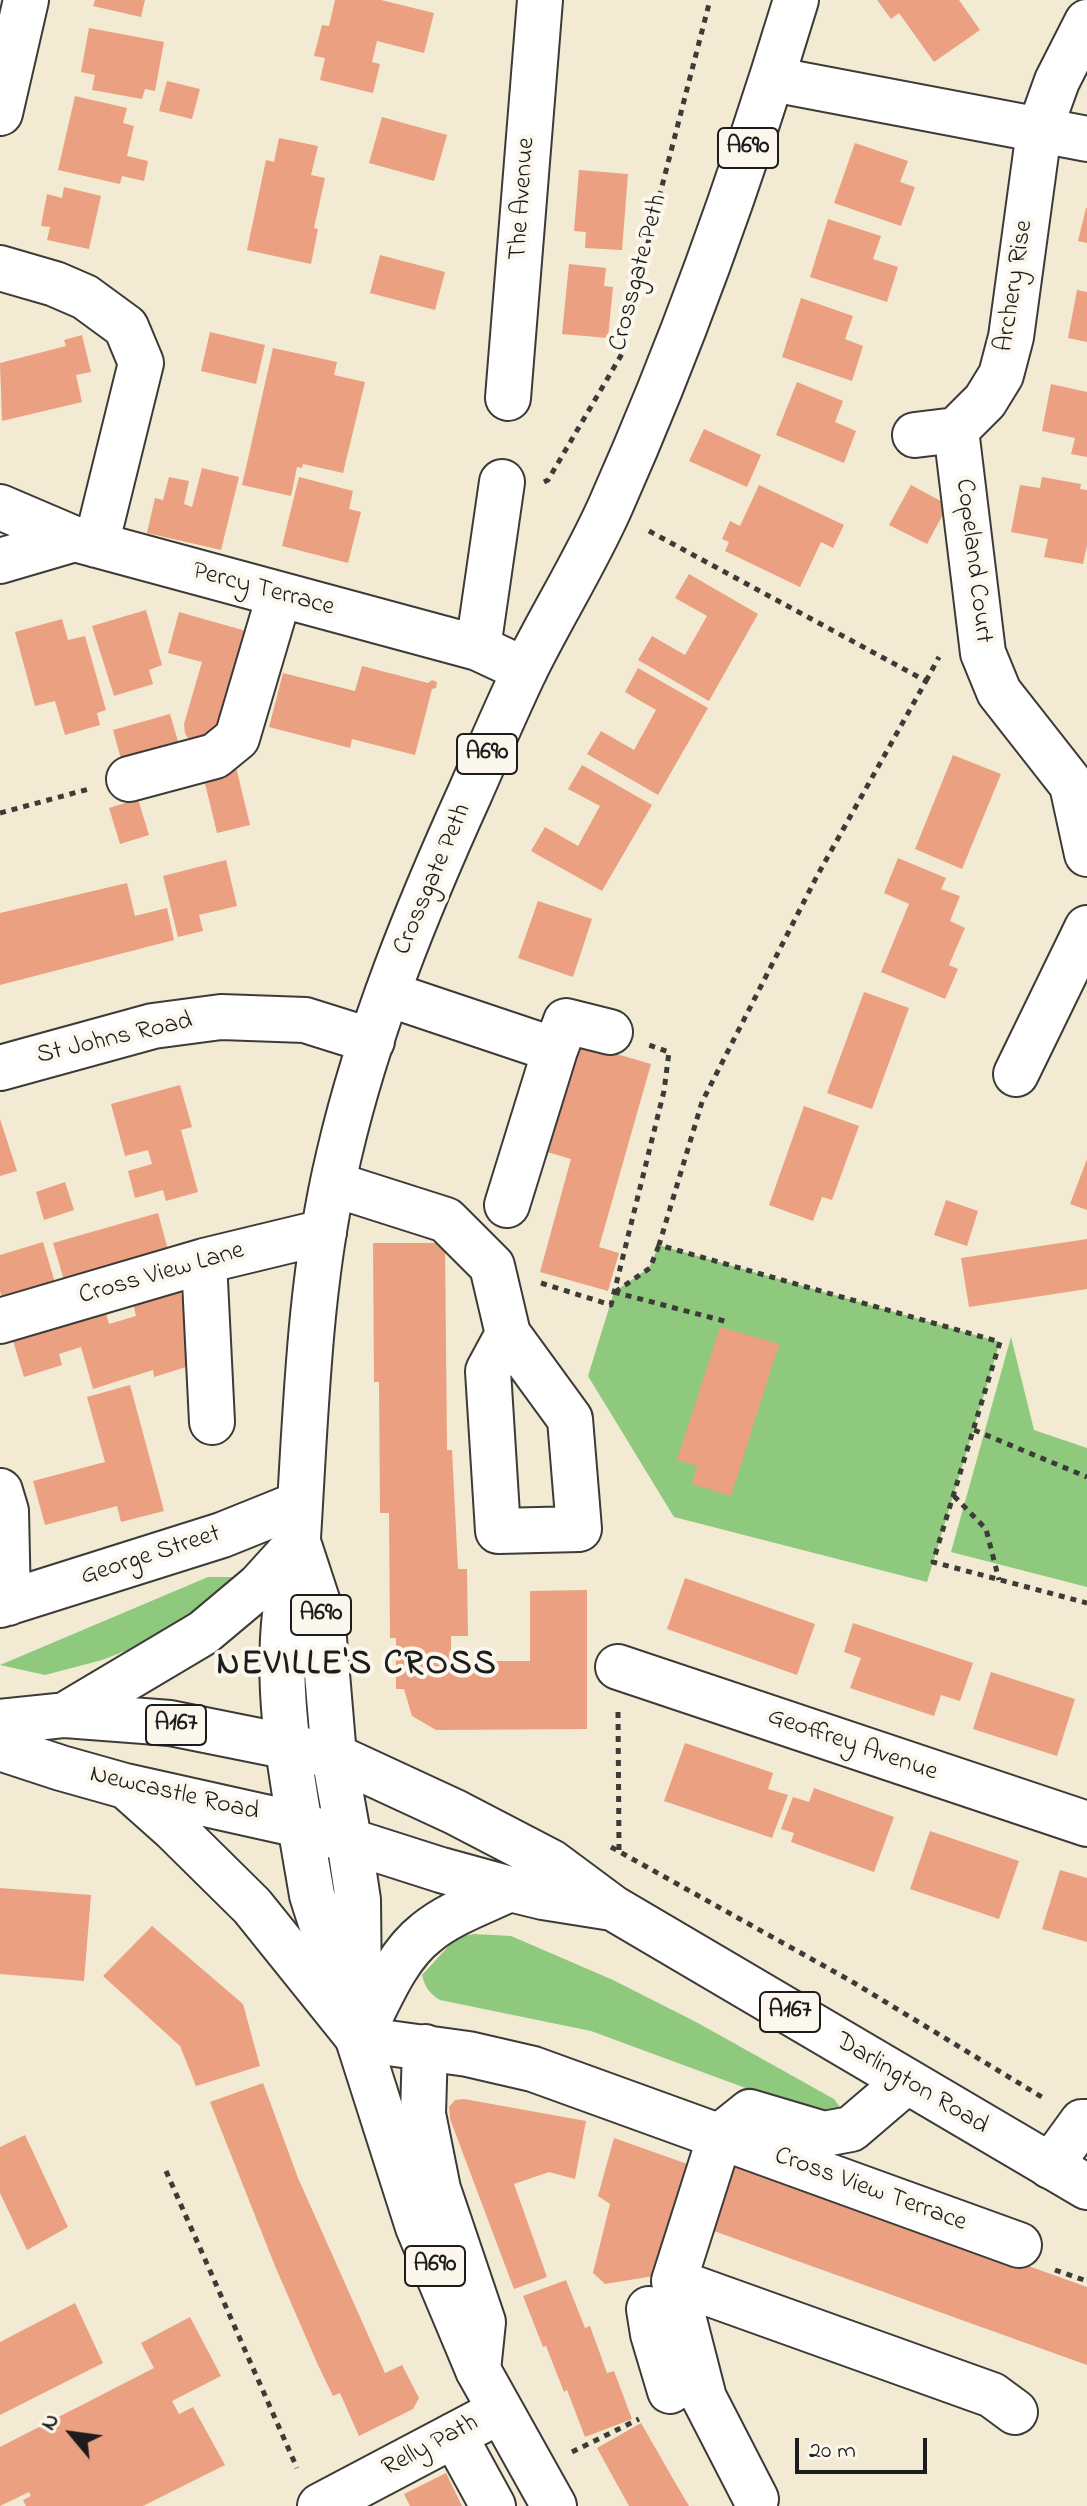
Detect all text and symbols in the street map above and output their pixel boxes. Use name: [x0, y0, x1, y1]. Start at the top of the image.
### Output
road number: A690: [718, 128, 778, 168]
street label: The Avenue: [504, 136, 544, 262]
street label: Crossgate Peth: [604, 191, 676, 355]
street label: Archery Rise: [990, 218, 1042, 354]
street label: Copeland Court: [946, 477, 998, 645]
street label: Percy Terrace: [189, 557, 337, 625]
road number: A690: [457, 734, 517, 774]
street label: Crossgate Peth: [388, 800, 480, 960]
street label: St Johns Road: [34, 1007, 196, 1073]
street label: Cross View Lane: [76, 1237, 248, 1313]
street label: George Street: [77, 1520, 225, 1594]
road number: A690: [291, 1595, 351, 1635]
district label: NEVILLE'S CROSS: [217, 1647, 497, 1687]
street label: Geoffrey Avenue: [763, 1702, 941, 1790]
road number: A167: [146, 1705, 206, 1745]
street label: Newcastle Road: [86, 1760, 262, 1830]
road number: A167: [760, 1992, 820, 2032]
street label: Darlington Road: [829, 2027, 993, 2143]
street label: Cross View Terrace: [770, 2142, 970, 2240]
road number: A690: [405, 2246, 465, 2286]
north arrow: [32, 2394, 112, 2474]
text: N: [33, 2408, 69, 2437]
street label: Relly Path: [378, 2409, 484, 2485]
scale bar: [799, 2422, 931, 2472]
text: 20 m: [809, 2434, 856, 2469]

